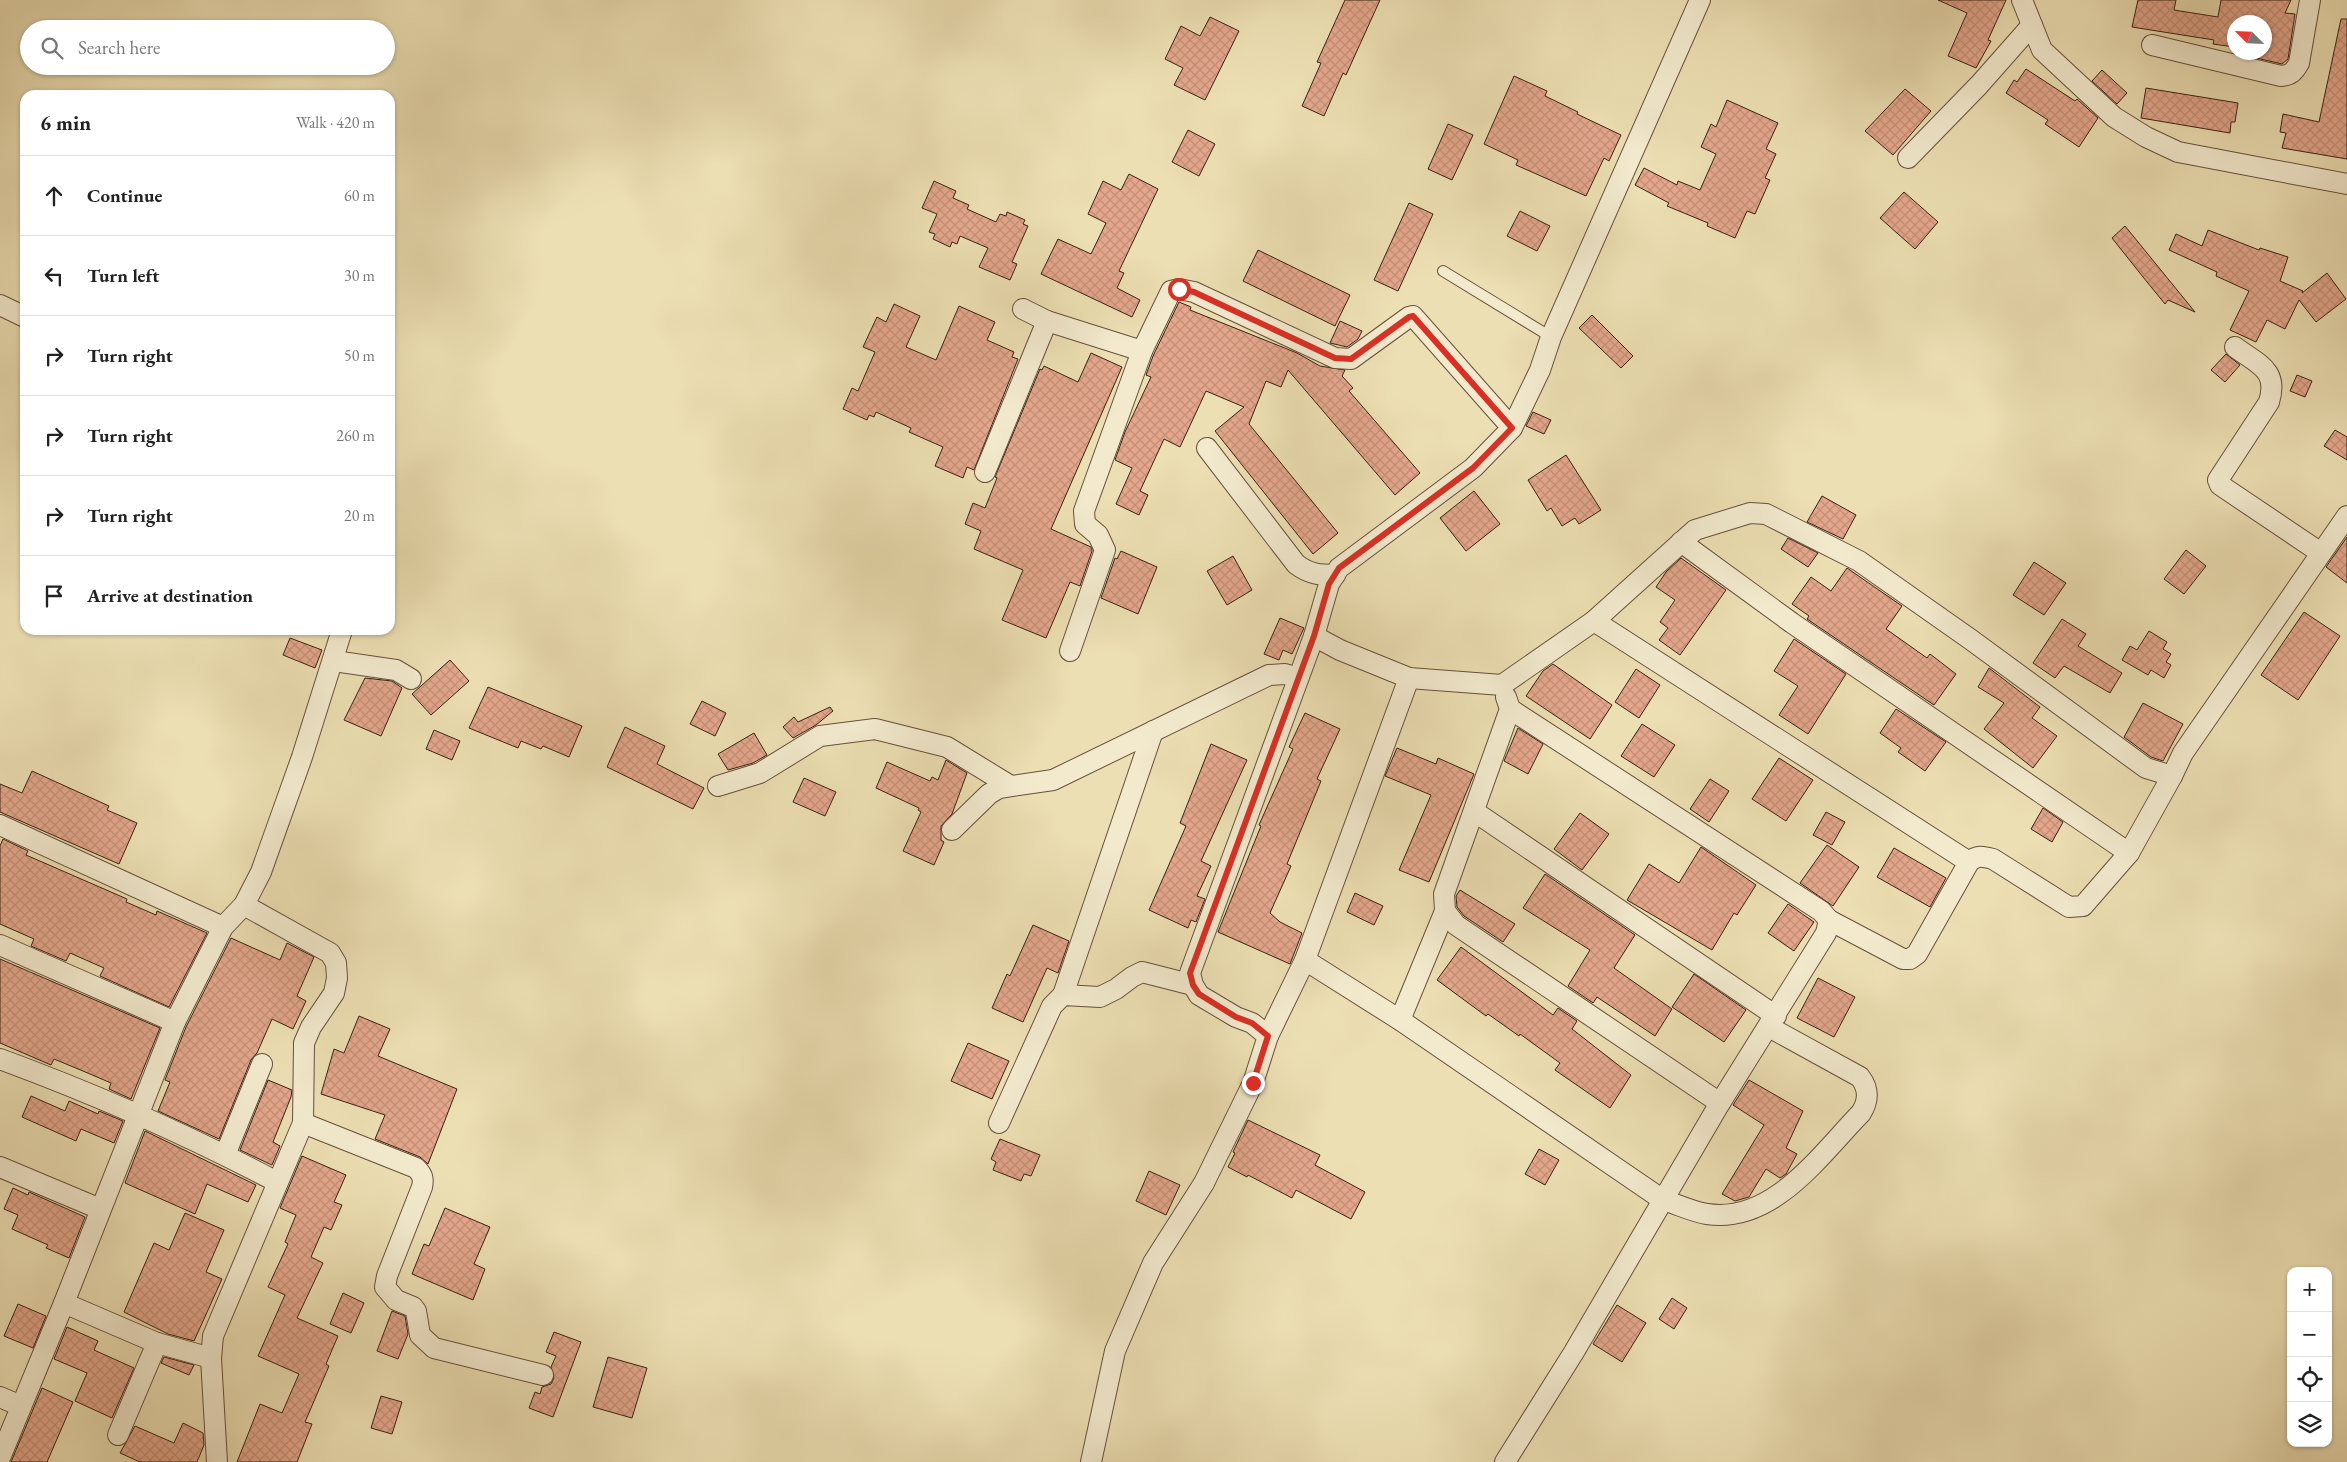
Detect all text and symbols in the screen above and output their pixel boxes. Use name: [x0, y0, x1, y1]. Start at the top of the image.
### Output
north arrow: [2227, 15, 2272, 60]
search box: [20, 20, 395, 75]
icon: search: [38, 34, 66, 62]
text: Search here: [78, 35, 160, 60]
text: 6 min: [40, 109, 91, 136]
text: Walk · 420 m: [296, 112, 375, 133]
icon: ahead: [40, 182, 68, 210]
text: Continue: [87, 183, 162, 208]
text: 60 m: [344, 185, 375, 206]
icon: left: [40, 262, 68, 290]
text: Turn left: [87, 263, 159, 288]
text: 30 m: [344, 265, 375, 286]
route start: [1168, 278, 1191, 301]
icon: right: [40, 342, 68, 370]
text: Turn right: [87, 343, 173, 368]
text: 50 m: [344, 345, 375, 366]
icon: right: [40, 422, 68, 450]
text: Turn right: [87, 423, 173, 448]
text: 260 m: [336, 425, 375, 446]
icon: right: [40, 502, 68, 530]
text: Turn right: [87, 503, 173, 528]
text: 20 m: [344, 505, 375, 526]
icon: arrive: [40, 582, 68, 610]
text: Arrive at destination: [87, 583, 253, 608]
route end: [1242, 1072, 1265, 1095]
map controls: [2287, 1267, 2332, 1447]
button: +: [2287, 1267, 2332, 1312]
button: −: [2287, 1312, 2332, 1357]
button: locate: [2287, 1357, 2332, 1402]
button: layers: [2287, 1402, 2332, 1447]

